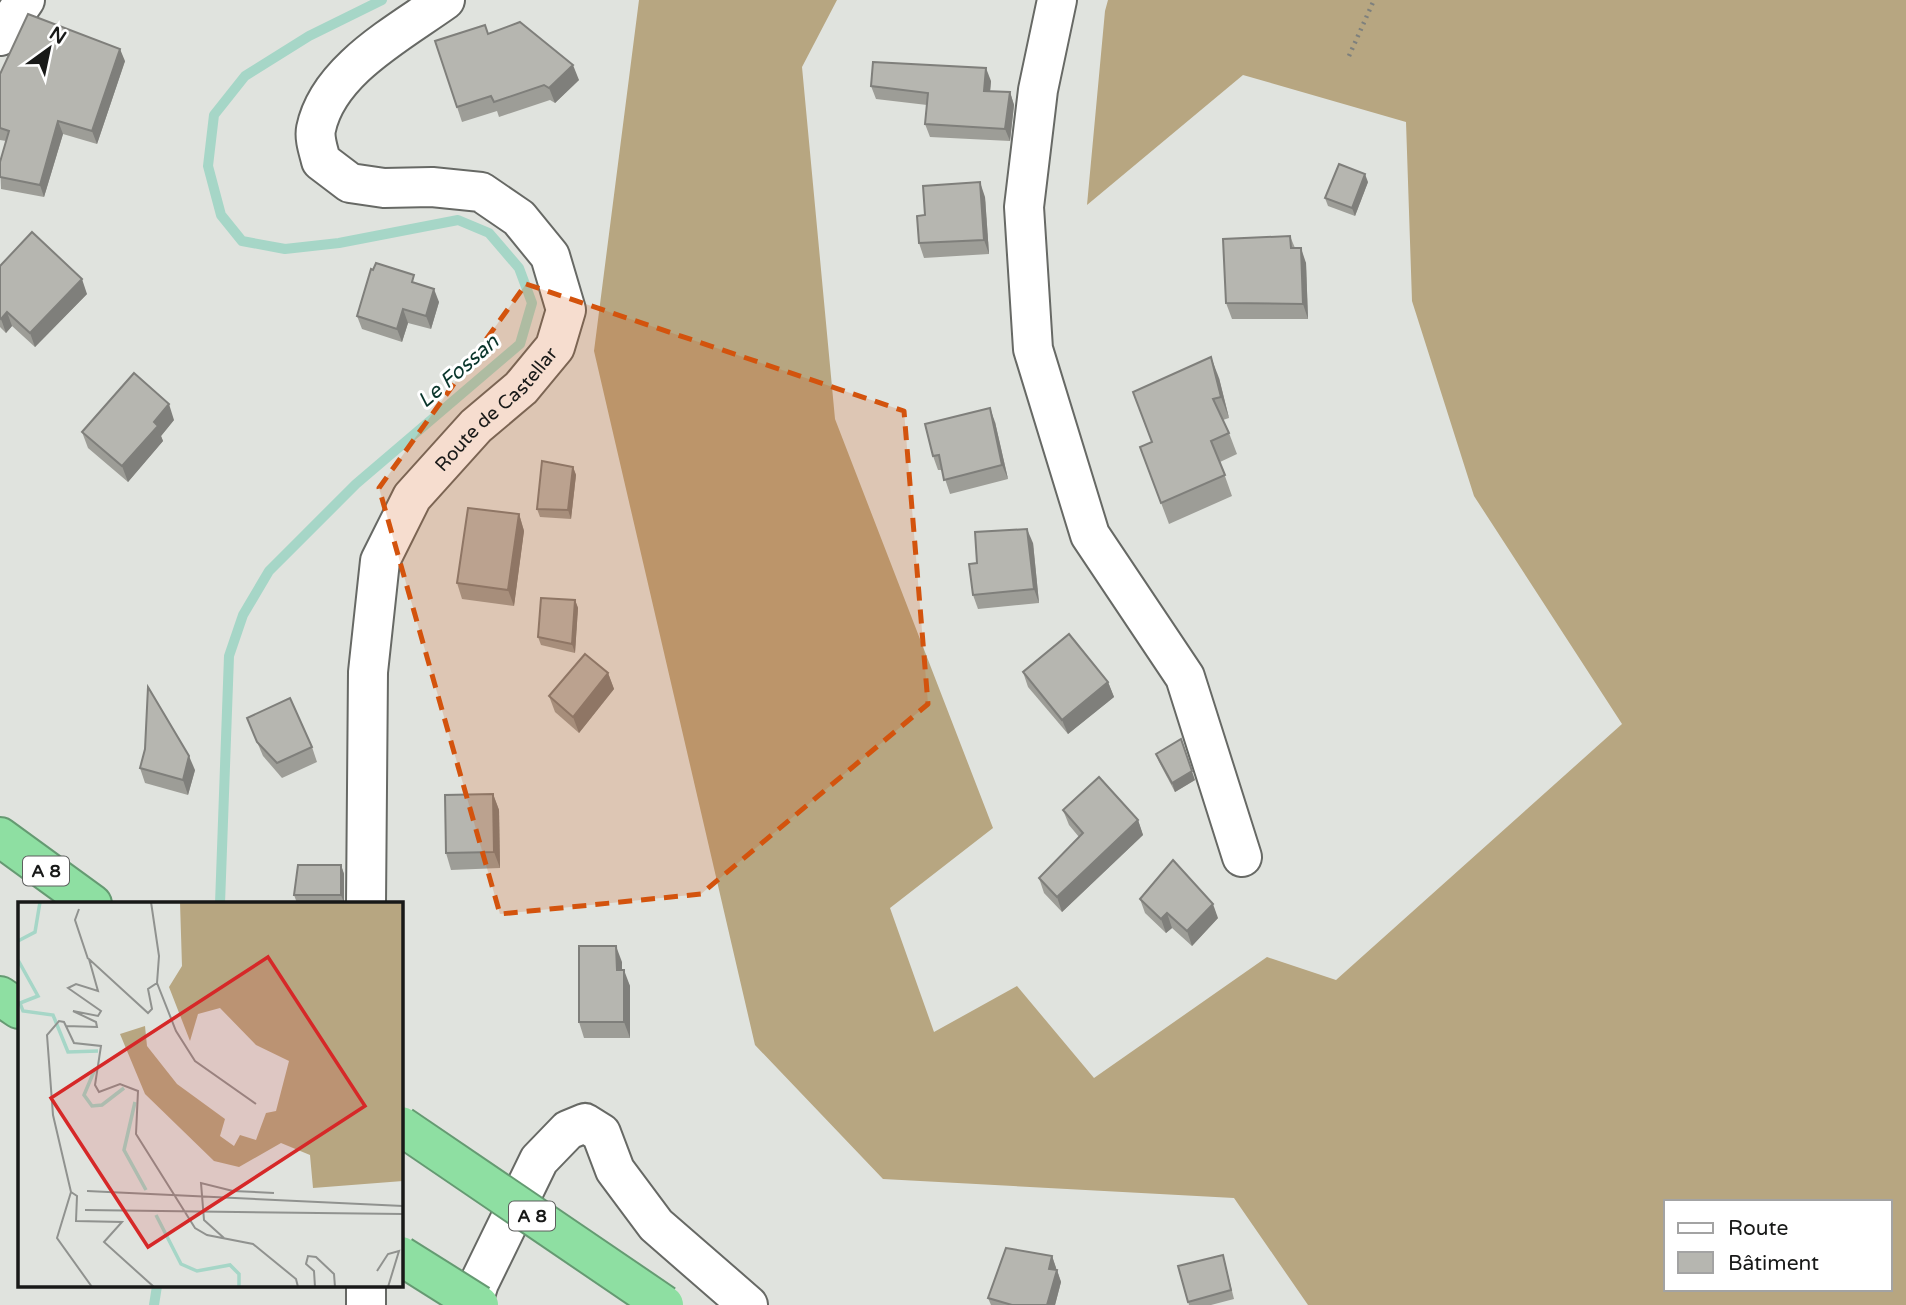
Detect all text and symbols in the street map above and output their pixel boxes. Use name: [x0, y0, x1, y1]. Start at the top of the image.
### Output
north arrow: [14, 14, 84, 84]
text: N: [45, 22, 70, 49]
water label: Le Fossan: [413, 329, 505, 413]
street label: Route de Castellar: [431, 343, 563, 476]
road number: A 8: [23, 856, 69, 886]
inset map: [18, 902, 402, 1288]
legend: [1664, 1200, 1892, 1291]
road number: A 8: [509, 1202, 555, 1231]
text: Route: [1728, 1216, 1788, 1241]
text: Bâtiment: [1728, 1251, 1819, 1276]

